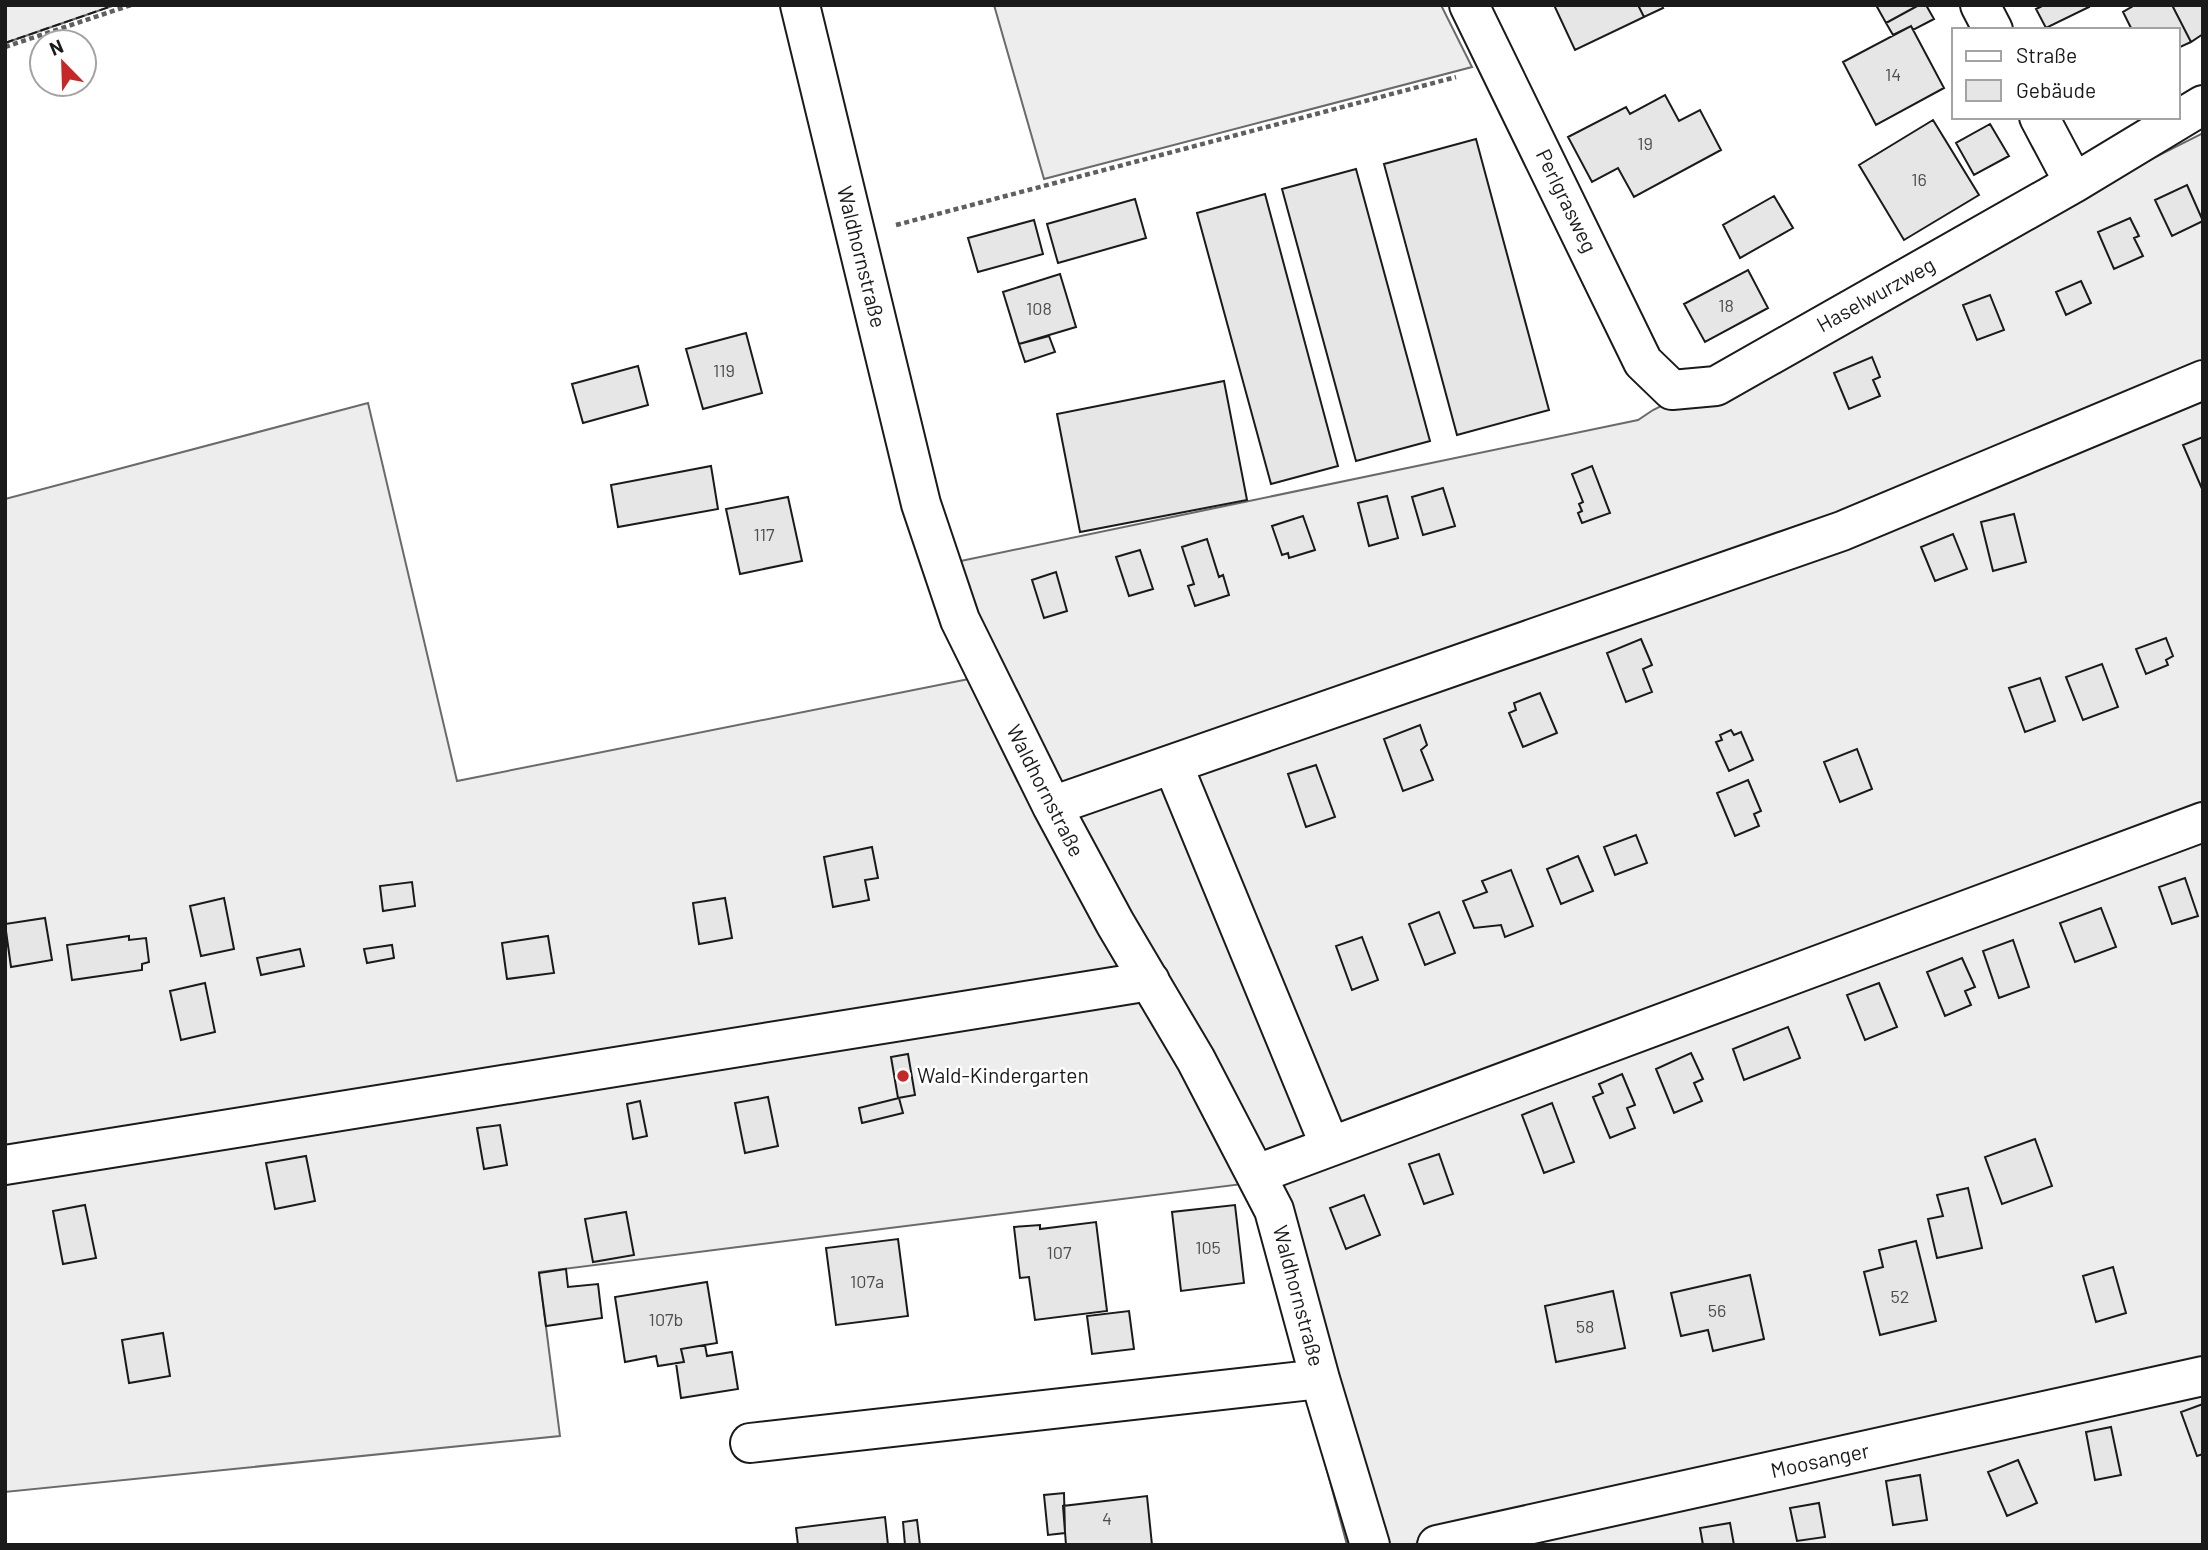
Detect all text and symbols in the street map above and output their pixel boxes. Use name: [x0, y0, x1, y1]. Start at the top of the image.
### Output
north arrow: [28, 28, 98, 98]
legend: [1952, 28, 2180, 119]
text: N: [46, 34, 66, 60]
text: Straße: [2016, 42, 2077, 67]
house number: 14: [1885, 63, 1901, 85]
text: Gebäude: [2016, 77, 2096, 102]
house number: 19: [1637, 132, 1653, 154]
street label: Perlgrasweg: [1532, 145, 1603, 256]
house number: 16: [1911, 168, 1927, 190]
street label: Waldhornstraße: [833, 183, 892, 330]
street label: Haselwurzweg: [1812, 251, 1939, 336]
house number: 18: [1718, 294, 1734, 316]
house number: 108: [1026, 297, 1052, 319]
house number: 119: [713, 359, 735, 381]
house number: 117: [753, 523, 775, 545]
street label: Waldhornstraße: [1002, 720, 1090, 861]
place label: Wald-Kindergarten: [917, 1062, 1089, 1087]
marker: Wald-Kindergarten: [895, 1068, 911, 1084]
street label: Waldhornstraße: [1269, 1222, 1330, 1369]
house number: 105: [1195, 1236, 1221, 1258]
house number: 107: [1047, 1241, 1072, 1263]
house number: 107a: [850, 1270, 884, 1292]
house number: 52: [1891, 1285, 1909, 1307]
house number: 56: [1708, 1299, 1726, 1321]
house number: 107b: [649, 1308, 683, 1330]
house number: 58: [1576, 1315, 1594, 1337]
street label: Moosanger: [1768, 1437, 1872, 1482]
house number: 4: [1102, 1507, 1112, 1529]

